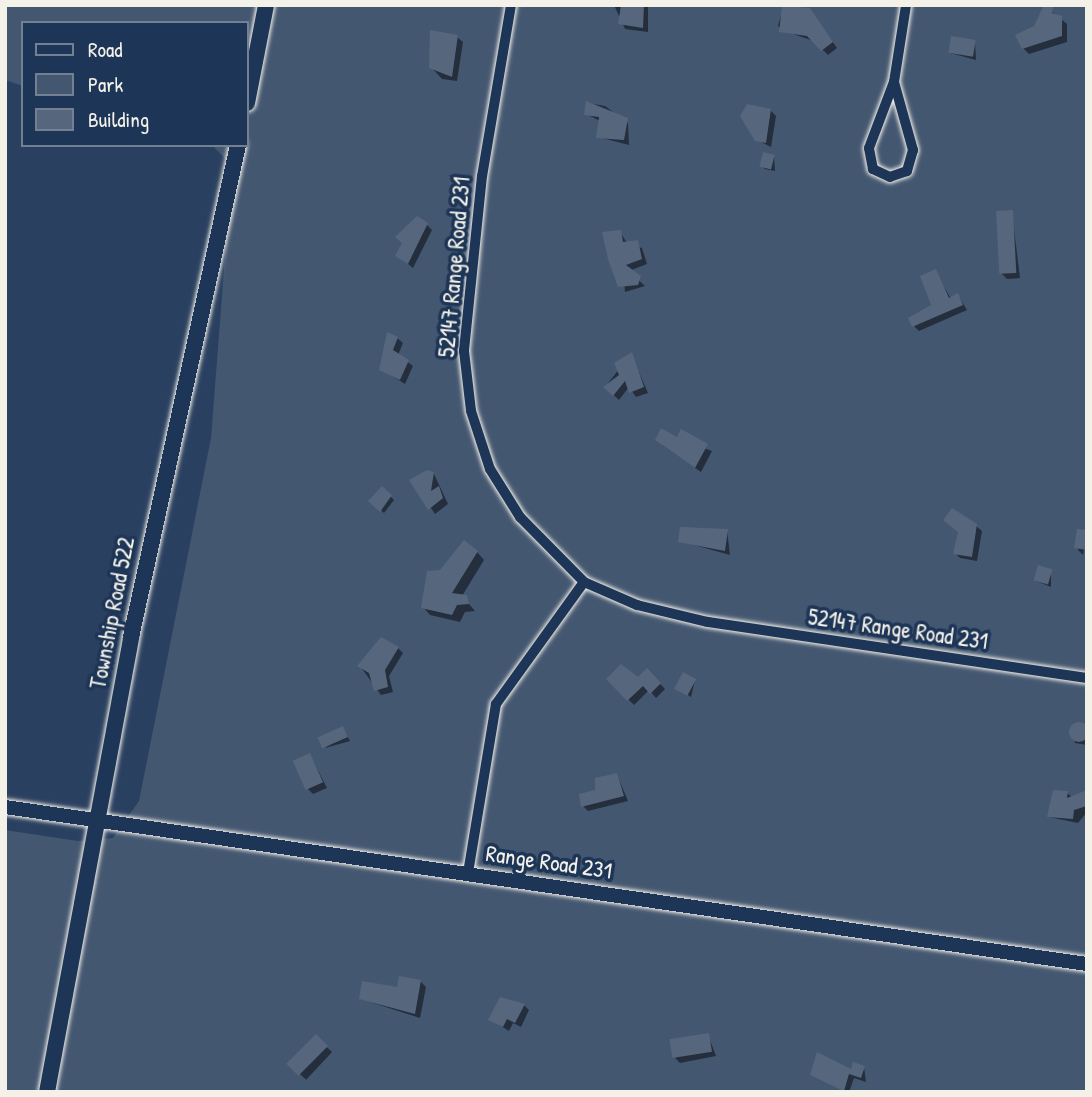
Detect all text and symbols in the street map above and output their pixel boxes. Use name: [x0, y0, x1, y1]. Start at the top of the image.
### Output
legend: [21, 21, 248, 147]
text: Road: [88, 35, 122, 64]
text: Park: [88, 70, 123, 99]
text: Building: [88, 105, 149, 134]
street label: 52147 Range Road 231: [432, 176, 476, 358]
street label: Township Road 522: [84, 535, 140, 691]
street label: 52147 Range Road 231: [806, 603, 990, 655]
street label: Range Road 231: [484, 840, 614, 884]

